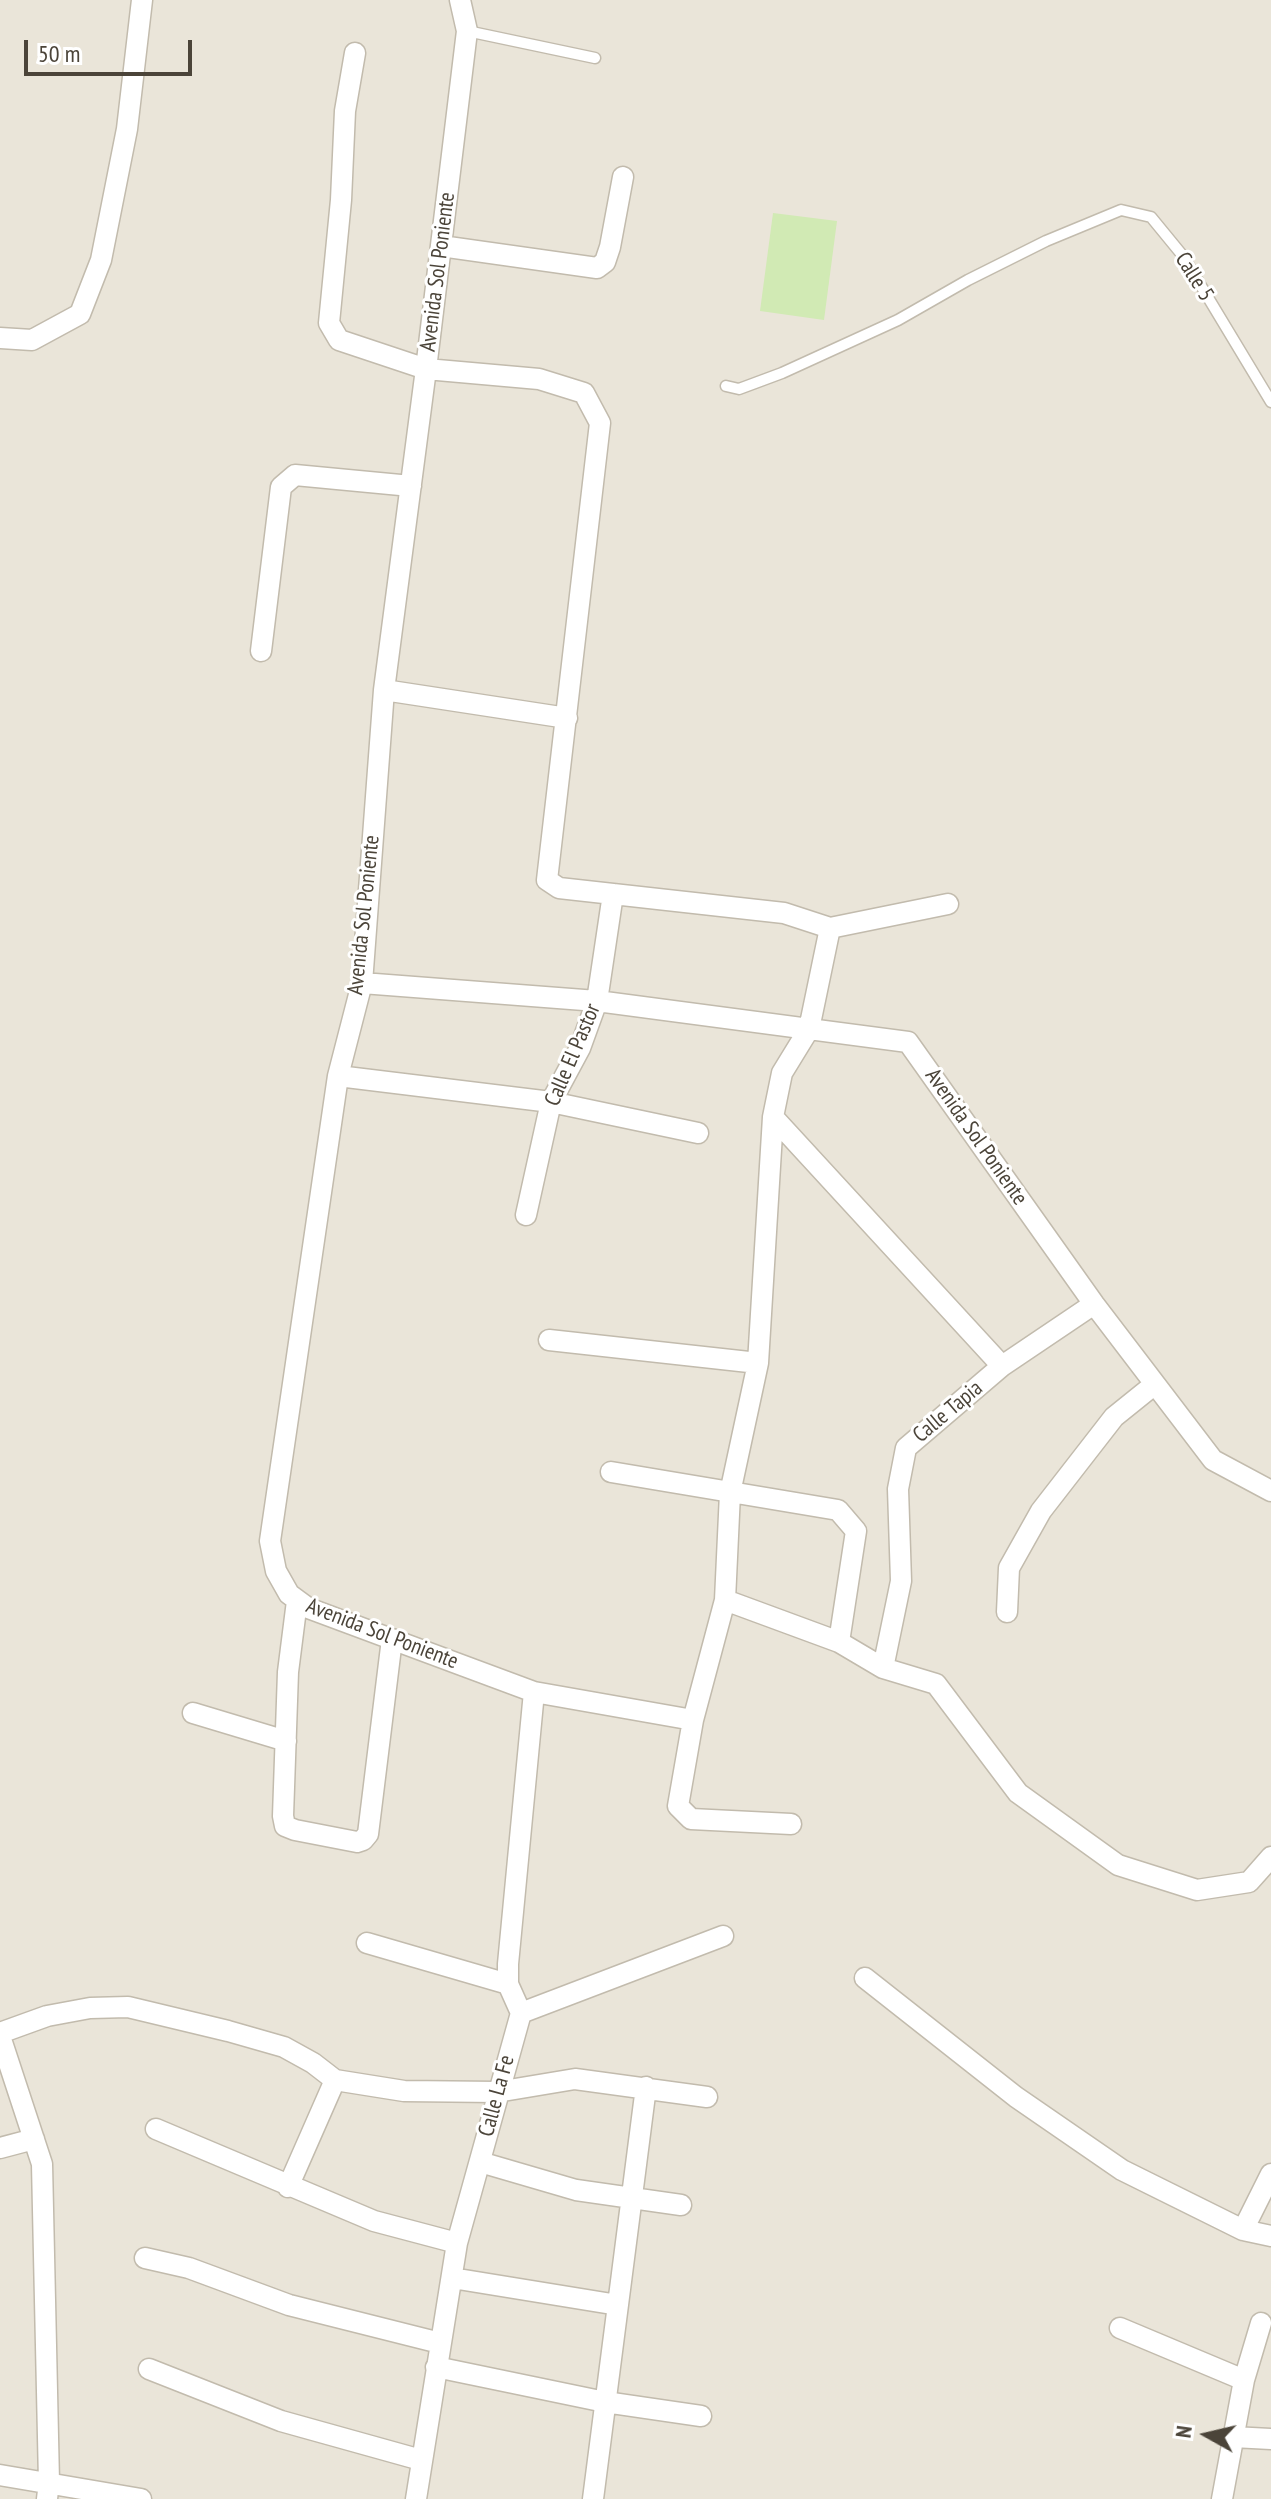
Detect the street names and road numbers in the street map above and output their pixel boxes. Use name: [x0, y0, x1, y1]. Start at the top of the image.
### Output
street label: Avenida Sol Poniente: [415, 191, 461, 353]
street label: Calle 5: [1169, 248, 1219, 306]
street label: Avenida Sol Poniente: [342, 834, 386, 996]
street label: Calle El Pastor: [540, 1000, 606, 1110]
street label: Avenida Sol Poniente: [919, 1064, 1033, 1210]
street label: Calle Tapia: [908, 1375, 988, 1449]
street label: Avenida Sol Poniente: [302, 1593, 462, 1675]
street label: Calle La Fe: [474, 2052, 520, 2140]

